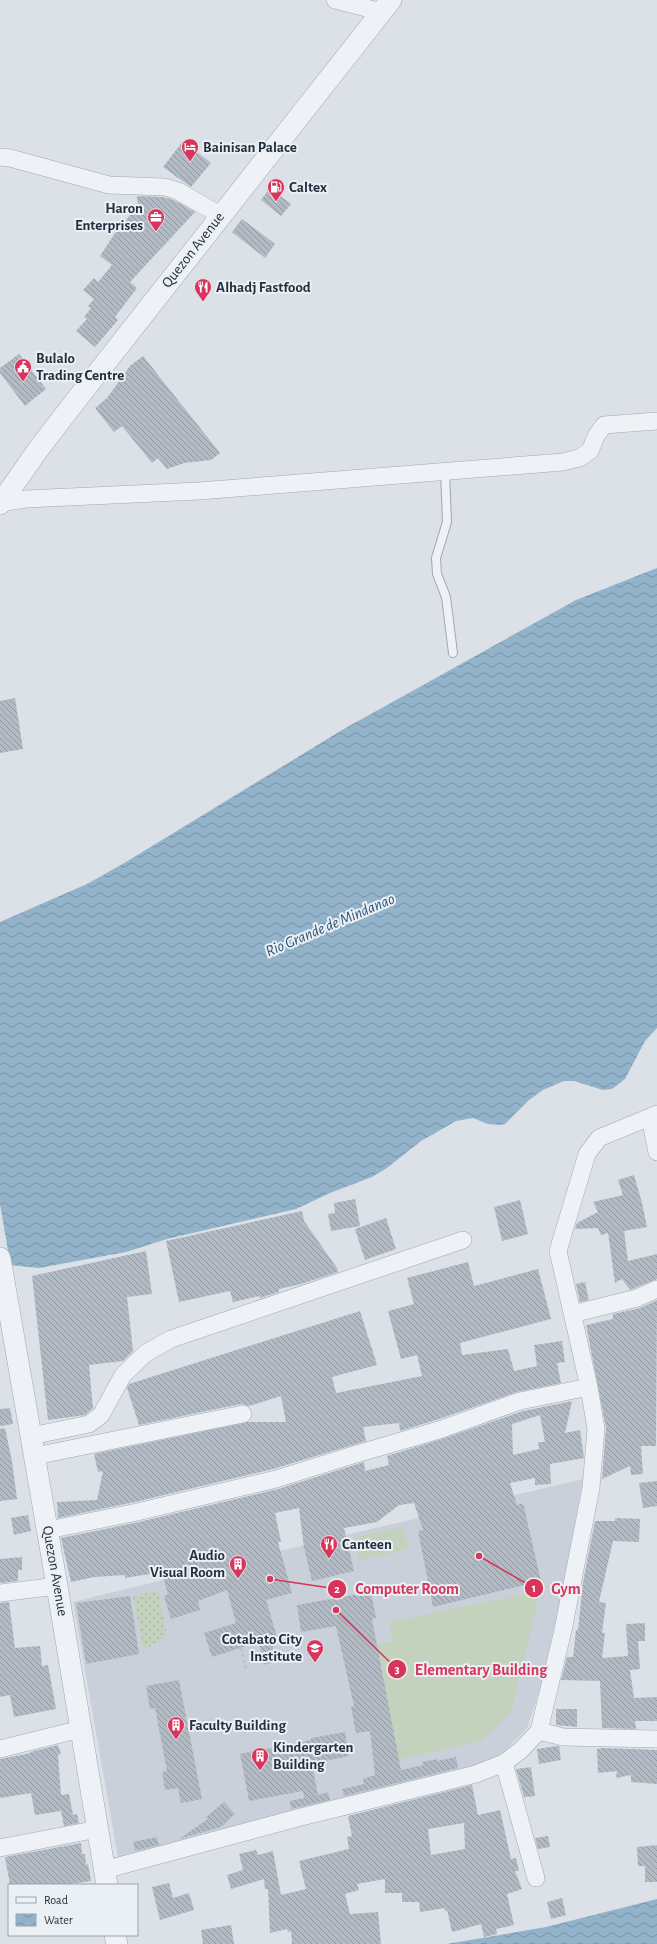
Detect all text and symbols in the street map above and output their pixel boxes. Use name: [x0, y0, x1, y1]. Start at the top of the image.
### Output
hotel icon: Bainisan Palace: [180, 137, 200, 162]
place label: Bainisan Palace: [203, 140, 297, 155]
fuel station icon: Caltex: [266, 177, 286, 202]
place label: Caltex: [289, 180, 327, 195]
place label: Haron Enterprises: [75, 201, 143, 233]
office icon: Haron Enterprises: [146, 207, 166, 232]
street label: Quezon Avenue: [159, 209, 227, 291]
restaurant icon: Alhadj Fastfood: [193, 277, 213, 302]
place label: Alhadj Fastfood: [216, 280, 311, 295]
place label: Bulalo Trading Centre: [36, 351, 124, 383]
public building icon: Bulalo Trading Centre: [13, 357, 33, 382]
water label: Rio Grande de Mindanao: [263, 890, 397, 959]
street label: Quezon Avenue: [40, 1525, 70, 1617]
restaurant icon: Canteen: [319, 1534, 339, 1559]
place label: Canteen: [342, 1537, 392, 1552]
place label: Audio Visual Room: [150, 1548, 225, 1580]
building icon: Audio Visual Room: [228, 1554, 248, 1579]
callout: Gym: [524, 1574, 589, 1602]
callout: Computer Room: [327, 1575, 467, 1603]
text: Computer Room: [355, 1581, 459, 1597]
text: Gym: [551, 1581, 581, 1598]
text: 1: [532, 1582, 536, 1594]
text: 2: [334, 1583, 340, 1595]
place label: Cotabato City Institute: [222, 1632, 302, 1664]
school or university icon: Cotabato City Institute: [305, 1638, 325, 1663]
callout: Elementary Building: [387, 1655, 555, 1683]
text: Elementary Building: [415, 1662, 548, 1679]
text: 3: [394, 1663, 400, 1675]
building icon: Faculty Building: [166, 1715, 186, 1740]
place label: Faculty Building: [189, 1718, 286, 1733]
place label: Kindergarten Building: [273, 1740, 354, 1772]
building icon: Kindergarten Building: [250, 1746, 270, 1771]
legend: [8, 1884, 138, 1936]
text: Road: [44, 1894, 68, 1906]
text: Water: [44, 1914, 73, 1926]

